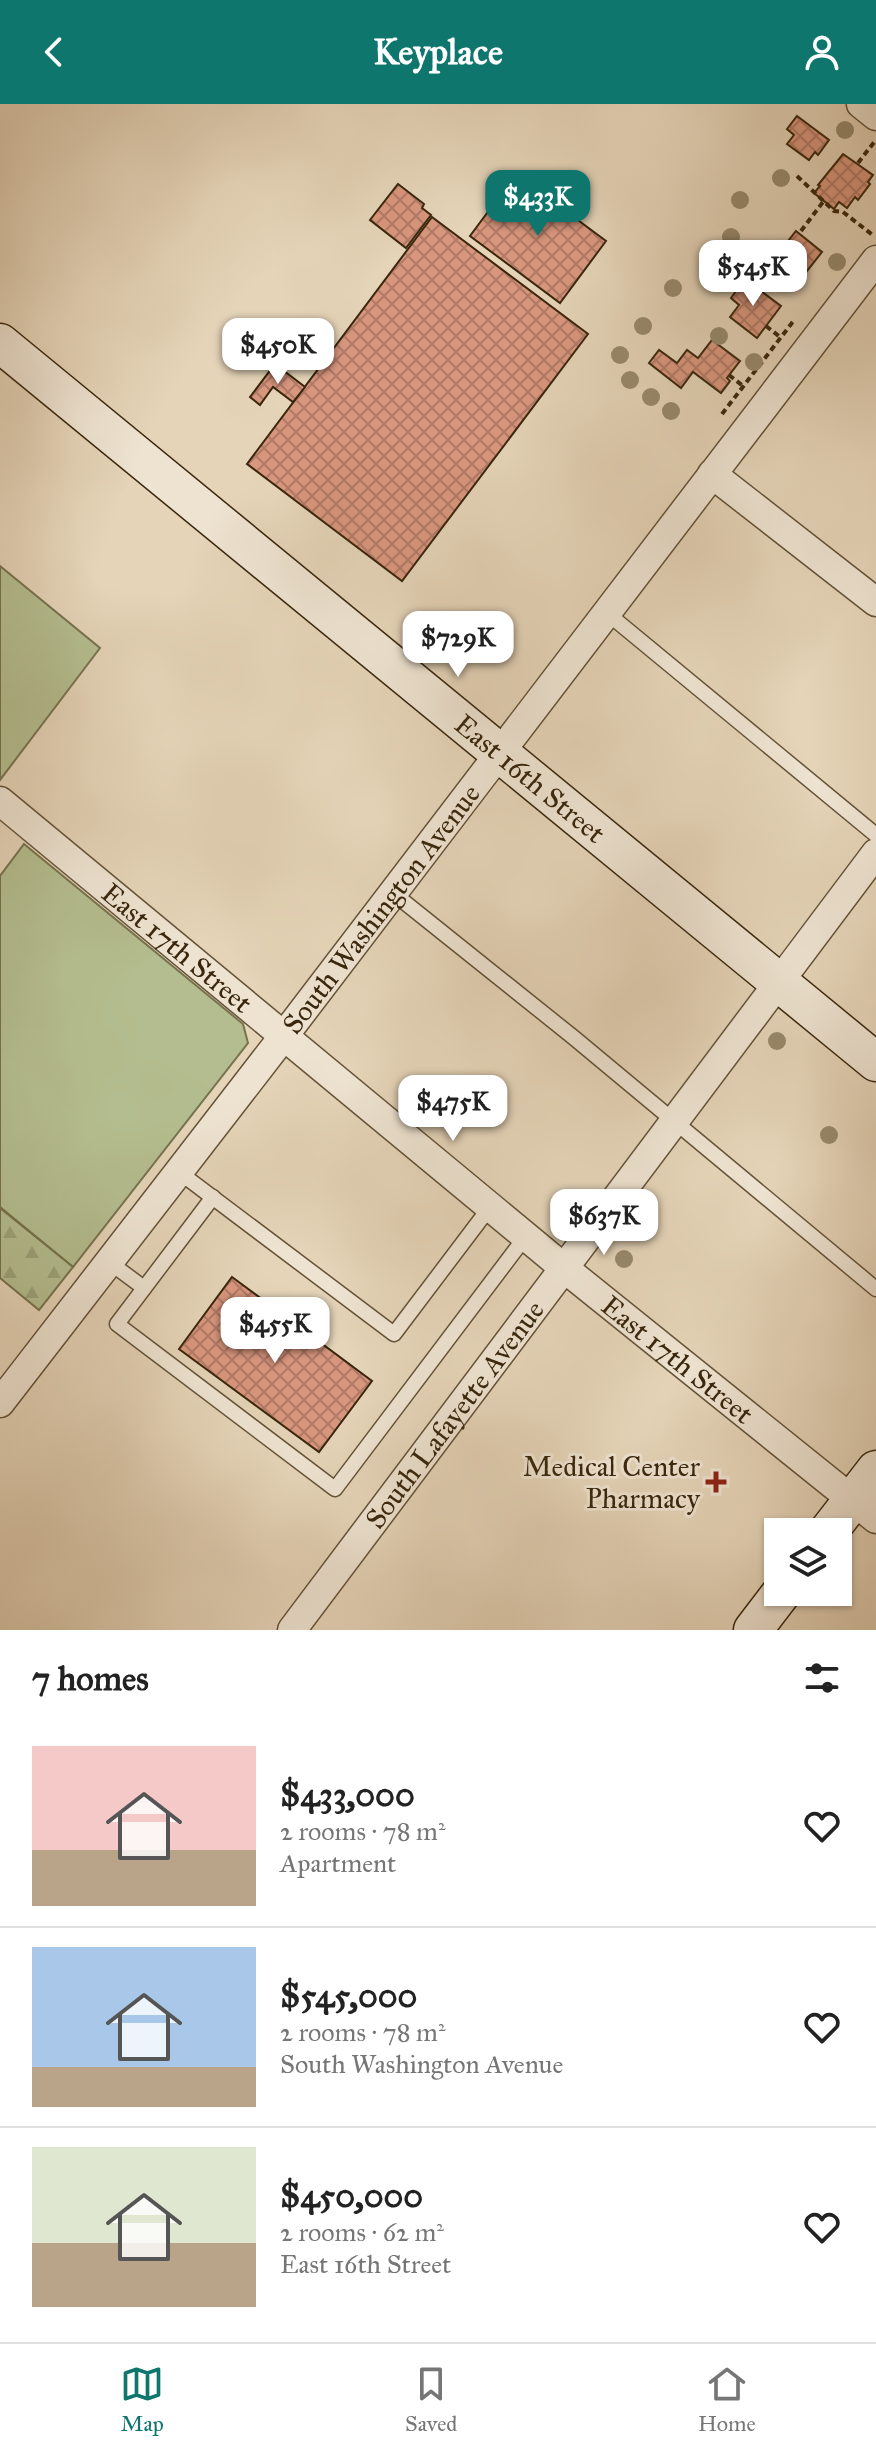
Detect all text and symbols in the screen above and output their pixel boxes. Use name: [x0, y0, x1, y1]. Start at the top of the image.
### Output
icon: back: [32, 30, 76, 74]
text: Keyplace: [373, 30, 503, 74]
icon: person: [800, 30, 844, 74]
pin: $433K: [482, 170, 594, 238]
text: $433K: [503, 180, 573, 212]
pin: $545K: [697, 240, 809, 308]
text: $545K: [717, 250, 789, 282]
pin: $450K: [222, 318, 334, 386]
text: $450K: [240, 328, 316, 360]
pin: $729K: [402, 611, 514, 679]
text: $729K: [421, 621, 495, 653]
street label: East 16th Street: [448, 706, 613, 850]
street label: South Washington Avenue: [274, 777, 487, 1041]
street label: East 17th Street: [95, 875, 260, 1020]
pin: $475K: [397, 1075, 509, 1143]
text: $475K: [416, 1085, 490, 1117]
pin: $637K: [548, 1189, 660, 1257]
text: $637K: [568, 1199, 640, 1231]
street label: East 17th Street: [594, 1288, 761, 1431]
street label: South Lafayette Avenue: [357, 1293, 551, 1535]
pin: $455K: [219, 1297, 331, 1365]
text: $455K: [239, 1307, 311, 1339]
place label: Medical Center Pharmacy: [523, 1449, 701, 1516]
marker: Medical Center Pharmacy: [707, 1473, 725, 1491]
map controls: [764, 1518, 852, 1606]
button: layers: [764, 1518, 852, 1606]
icon: filters: [800, 1656, 844, 1700]
text: 7 homes: [32, 1658, 149, 1699]
text: $433,000: [280, 1774, 415, 1815]
icon: home: [96, 1778, 192, 1874]
icon: heart: [800, 1804, 844, 1848]
text: 2 rooms · 78 m²: [280, 1815, 445, 1847]
text: Apartment: [280, 1847, 396, 1879]
text: $545,000: [280, 1975, 417, 2016]
icon: home: [96, 1979, 192, 2075]
icon: heart: [800, 2005, 844, 2049]
text: 2 rooms · 78 m²: [280, 2016, 445, 2048]
text: South Washington Avenue: [280, 2048, 563, 2080]
text: $450,000: [280, 2175, 423, 2216]
icon: home: [96, 2179, 192, 2275]
icon: heart: [800, 2205, 844, 2249]
text: 2 rooms · 62 m²: [280, 2216, 444, 2248]
text: East 16th Street: [280, 2248, 451, 2280]
tab: Map: [120, 2362, 164, 2437]
tab: Saved: [405, 2362, 457, 2437]
tab: Home: [698, 2362, 756, 2437]

